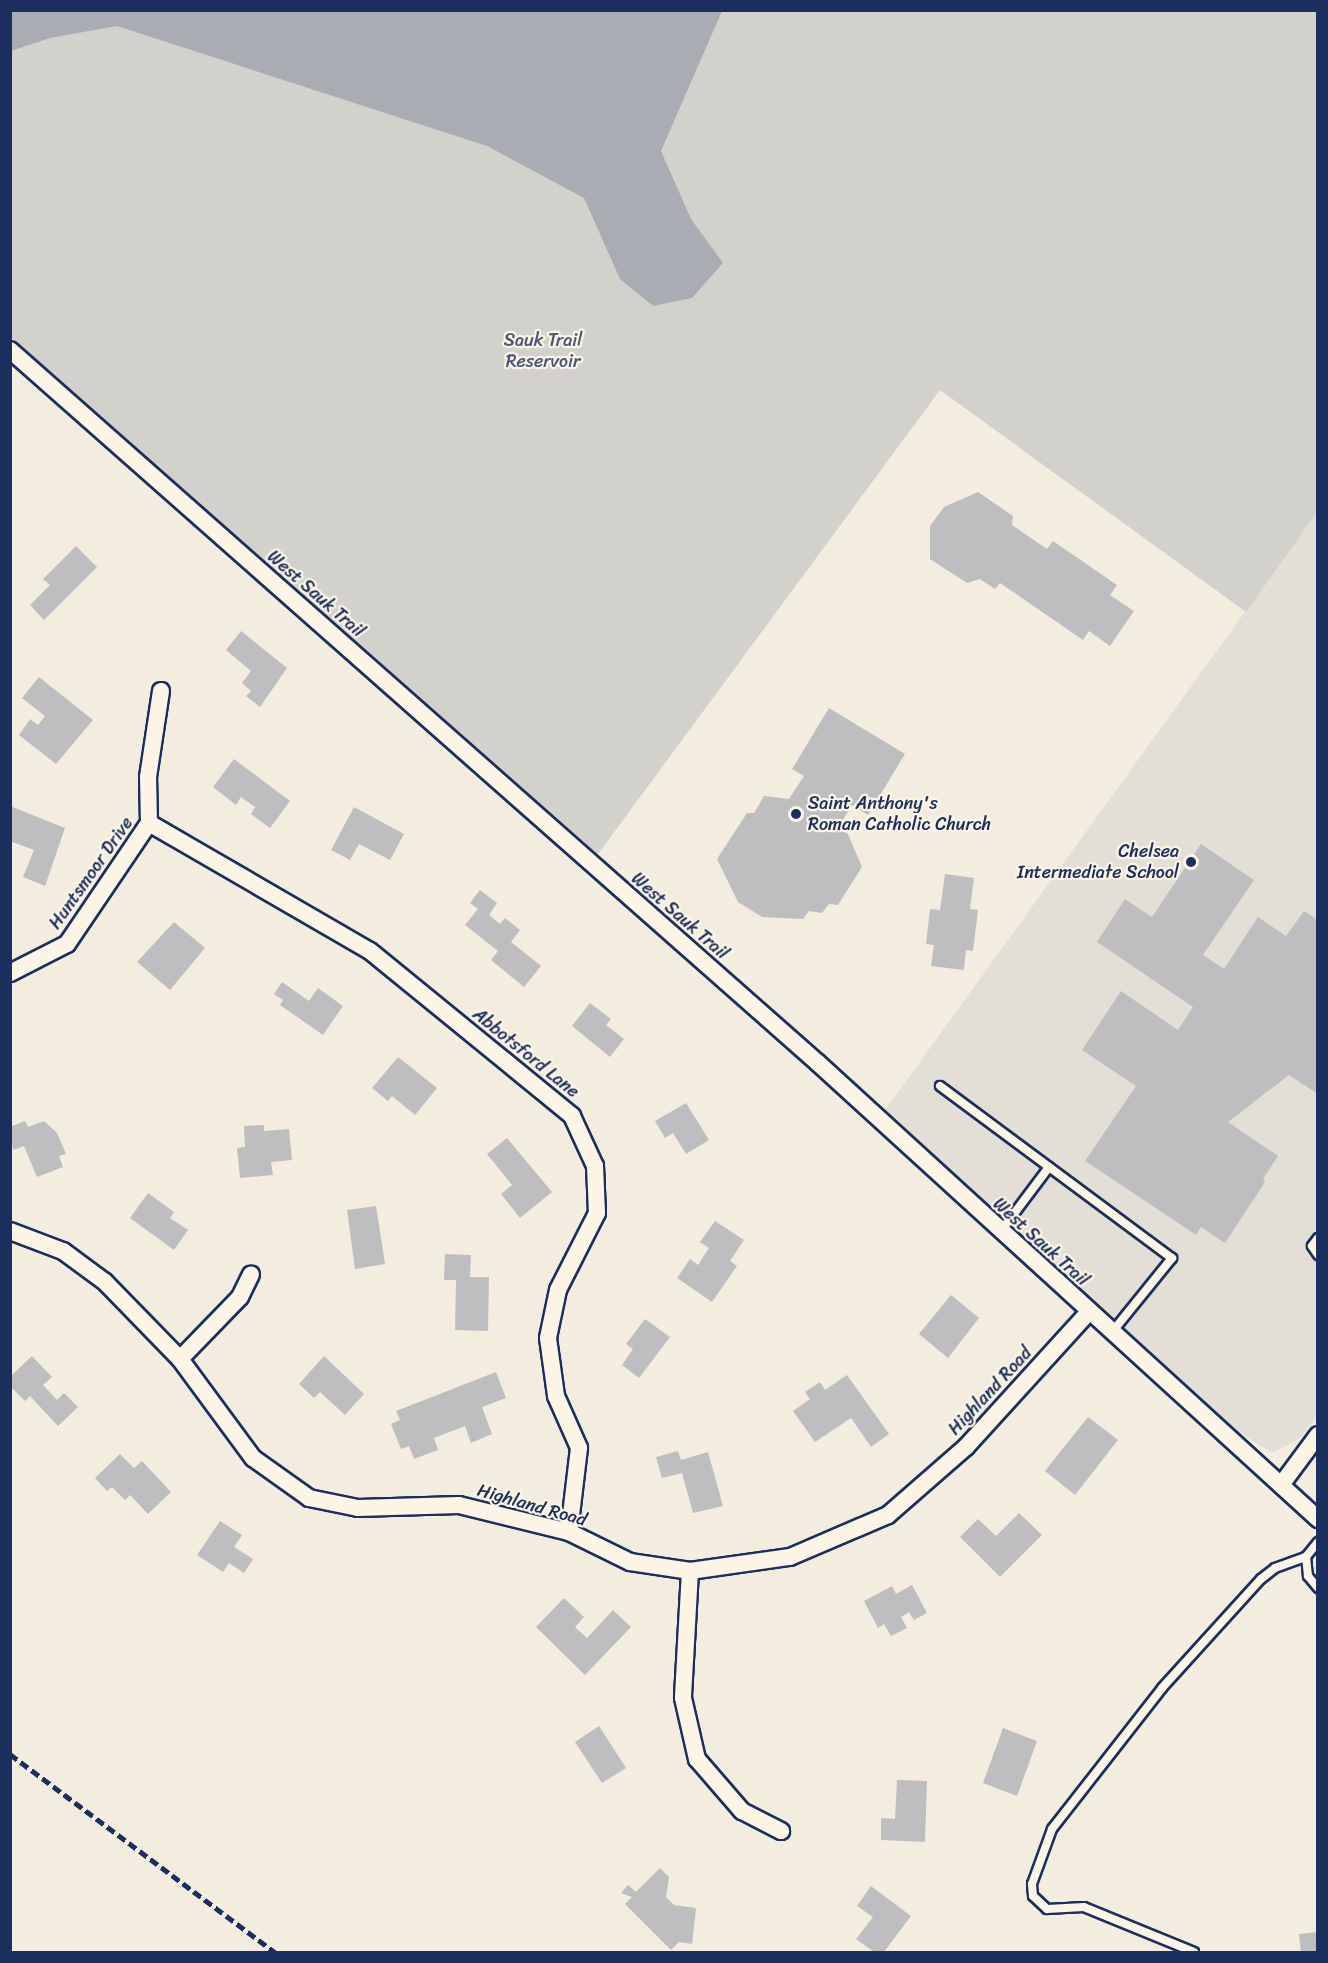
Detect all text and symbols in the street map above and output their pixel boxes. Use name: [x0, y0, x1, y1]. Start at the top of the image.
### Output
park label: Sauk Trail Reservoir: [503, 330, 583, 372]
street label: West Sauk Trail: [262, 545, 370, 643]
place label: Saint Anthony's Roman Catholic Church: [808, 793, 992, 836]
marker: Saint Anthony's Roman Catholic Church: [789, 807, 803, 821]
street label: Huntsmoor Drive: [44, 813, 138, 933]
place label: Chelsea Intermediate School: [1017, 841, 1179, 884]
marker: Chelsea Intermediate School: [1184, 855, 1198, 869]
street label: West Sauk Trail: [626, 867, 734, 965]
street label: Abbotsford Lane: [468, 1003, 584, 1103]
street label: West Sauk Trail: [988, 1193, 1094, 1291]
street label: Highland Road: [944, 1342, 1036, 1440]
street label: Highland Road: [475, 1479, 589, 1531]

